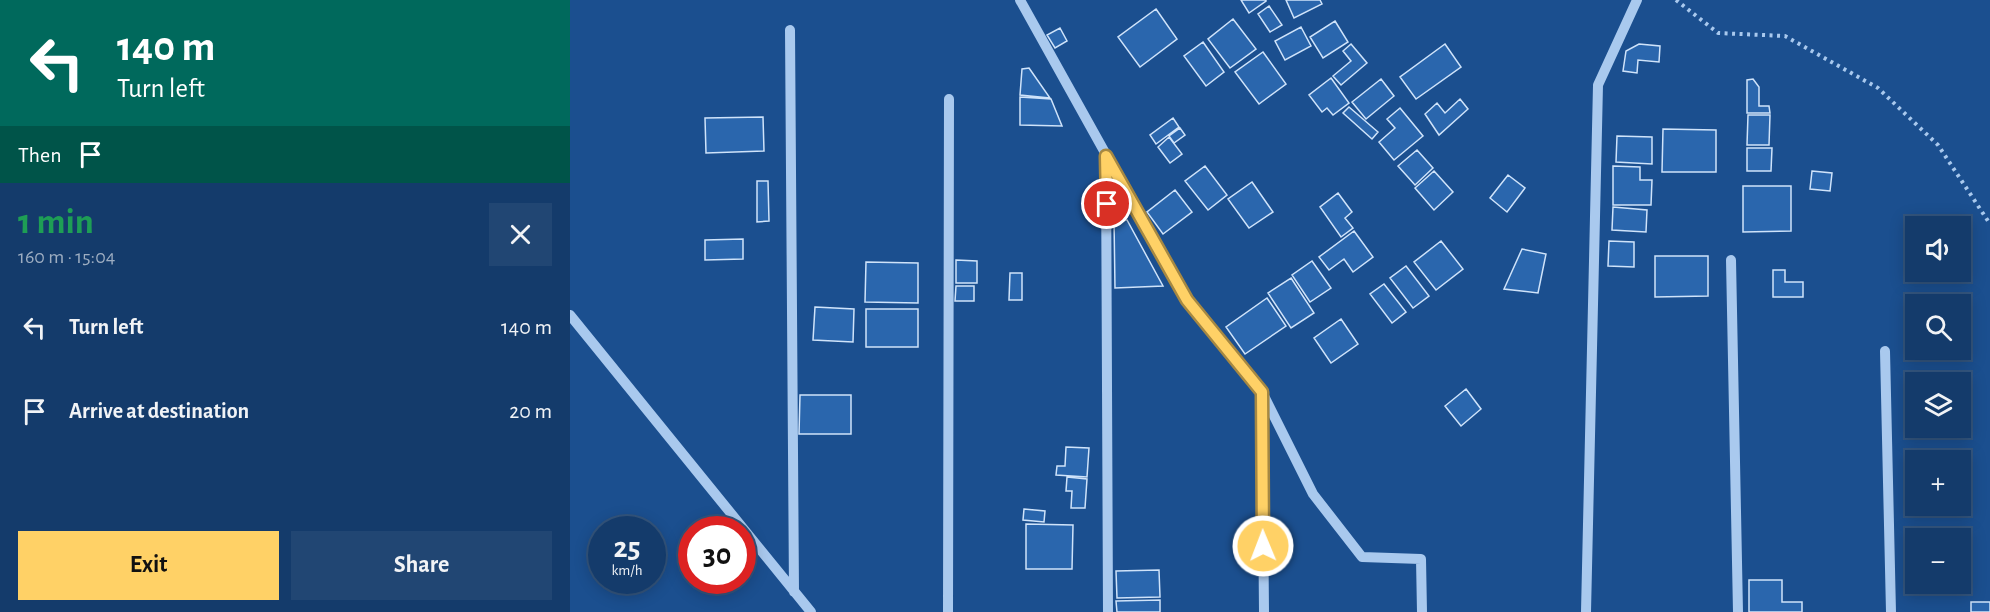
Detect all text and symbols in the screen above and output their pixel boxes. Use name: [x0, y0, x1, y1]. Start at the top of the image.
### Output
icon: left: [18, 24, 96, 102]
text: 140 m: [117, 26, 215, 68]
text: Turn left: [117, 75, 205, 102]
icon: arrive: [74, 138, 107, 171]
text: Then: [18, 144, 62, 166]
pin: [1081, 178, 1132, 229]
icon: arrive: [1090, 187, 1123, 220]
button: close: [489, 203, 552, 266]
text: 1 min: [18, 204, 94, 240]
map controls: [1905, 216, 1971, 594]
button: sound: [1905, 216, 1971, 282]
text: 160 m · 15:04: [18, 247, 115, 267]
button: search: [1905, 294, 1971, 360]
icon: left: [18, 311, 51, 344]
text: Turn left: [69, 316, 143, 338]
text: 140 m: [501, 316, 552, 338]
button: layers: [1905, 372, 1971, 438]
icon: arrive: [18, 395, 51, 428]
text: Arrive at destination: [69, 400, 249, 422]
text: 20 m: [509, 400, 552, 422]
button: +: [1905, 450, 1971, 516]
position arrow: [1231, 514, 1295, 578]
speed limit sign: 30: [678, 516, 756, 594]
button: −: [1905, 528, 1971, 594]
button: Exit: [18, 531, 279, 600]
button: Share: [291, 531, 552, 600]
text: 25: [613, 533, 641, 563]
text: km/h: [612, 563, 642, 578]

